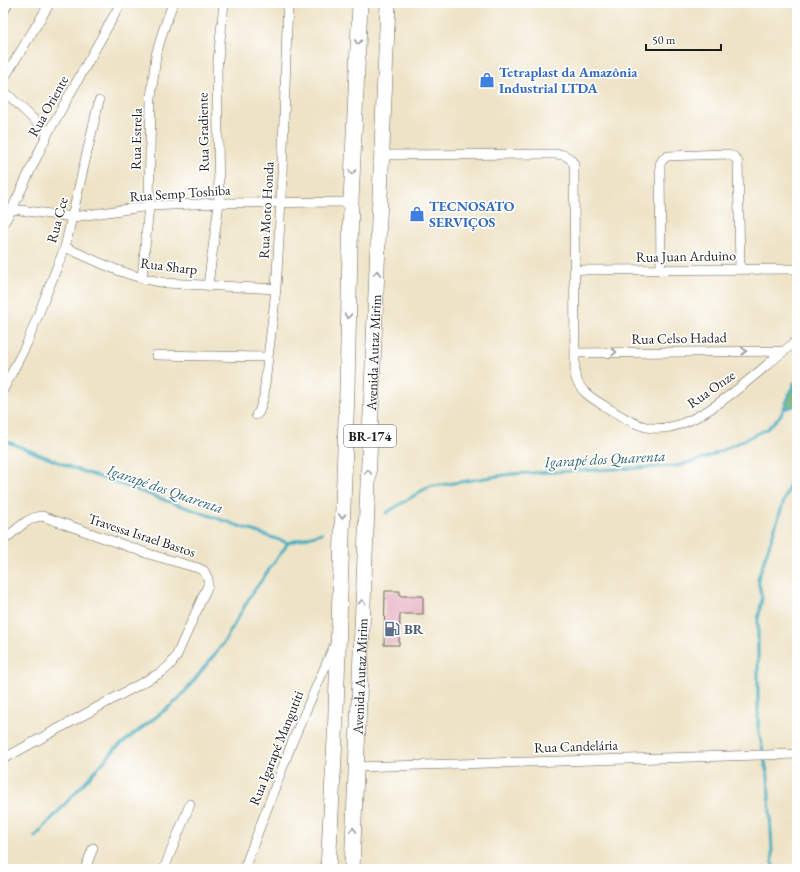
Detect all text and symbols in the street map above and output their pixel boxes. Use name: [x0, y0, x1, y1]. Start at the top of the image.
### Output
scale bar: [646, 26, 721, 52]
text: 50 m: [652, 32, 676, 48]
one-way arrow: [354, 39, 363, 45]
place label: Tetraplast da Amazônia Industrial LTDA: [499, 63, 638, 97]
shop icon: Tetraplast da Amazônia Industrial LTDA: [478, 71, 496, 89]
street label: Rua Oriente: [24, 72, 72, 140]
street label: Rua Gradiente: [193, 92, 213, 172]
street label: Rua Estrela: [126, 108, 146, 170]
street label: Rua Moto Honda: [254, 160, 278, 259]
one-way arrow: [348, 169, 356, 175]
street label: Rua Semp Toshiba: [129, 180, 232, 206]
street label: Rua Cce: [42, 195, 72, 245]
place label: TECNOSATO SERVIÇOS: [429, 197, 515, 231]
shop icon: TECNOSATO SERVIÇOS: [408, 205, 426, 223]
street label: Rua Juan Arduino: [636, 246, 736, 266]
street label: Rua Sharp: [140, 254, 198, 278]
one-way arrow: [373, 270, 381, 276]
street label: Avenida Autaz Mirim: [362, 294, 385, 412]
one-way arrow: [344, 313, 352, 319]
street label: Rua Celso Hadad: [631, 328, 728, 348]
one-way arrow: [741, 347, 747, 355]
one-way arrow: [611, 348, 617, 357]
street label: Rua Onze: [683, 366, 739, 412]
road number: BR-174: [344, 425, 396, 447]
water label: Igarapé dos Quarenta: [543, 446, 666, 471]
water label: Igarapé dos Quarenta: [104, 459, 226, 517]
one-way arrow: [364, 469, 372, 475]
street label: Travessa Israel Bastos: [86, 509, 198, 561]
one-way arrow: [338, 513, 346, 519]
one-way arrow: [358, 599, 367, 605]
street label: Avenida Autaz Mirim: [349, 618, 371, 736]
fuel station icon: BR: [383, 620, 401, 638]
place label: BR: [404, 620, 424, 638]
street label: Rua Igarapé Mangutiti: [245, 687, 307, 808]
street label: Rua Candelária: [534, 736, 619, 756]
one-way arrow: [349, 827, 357, 833]

